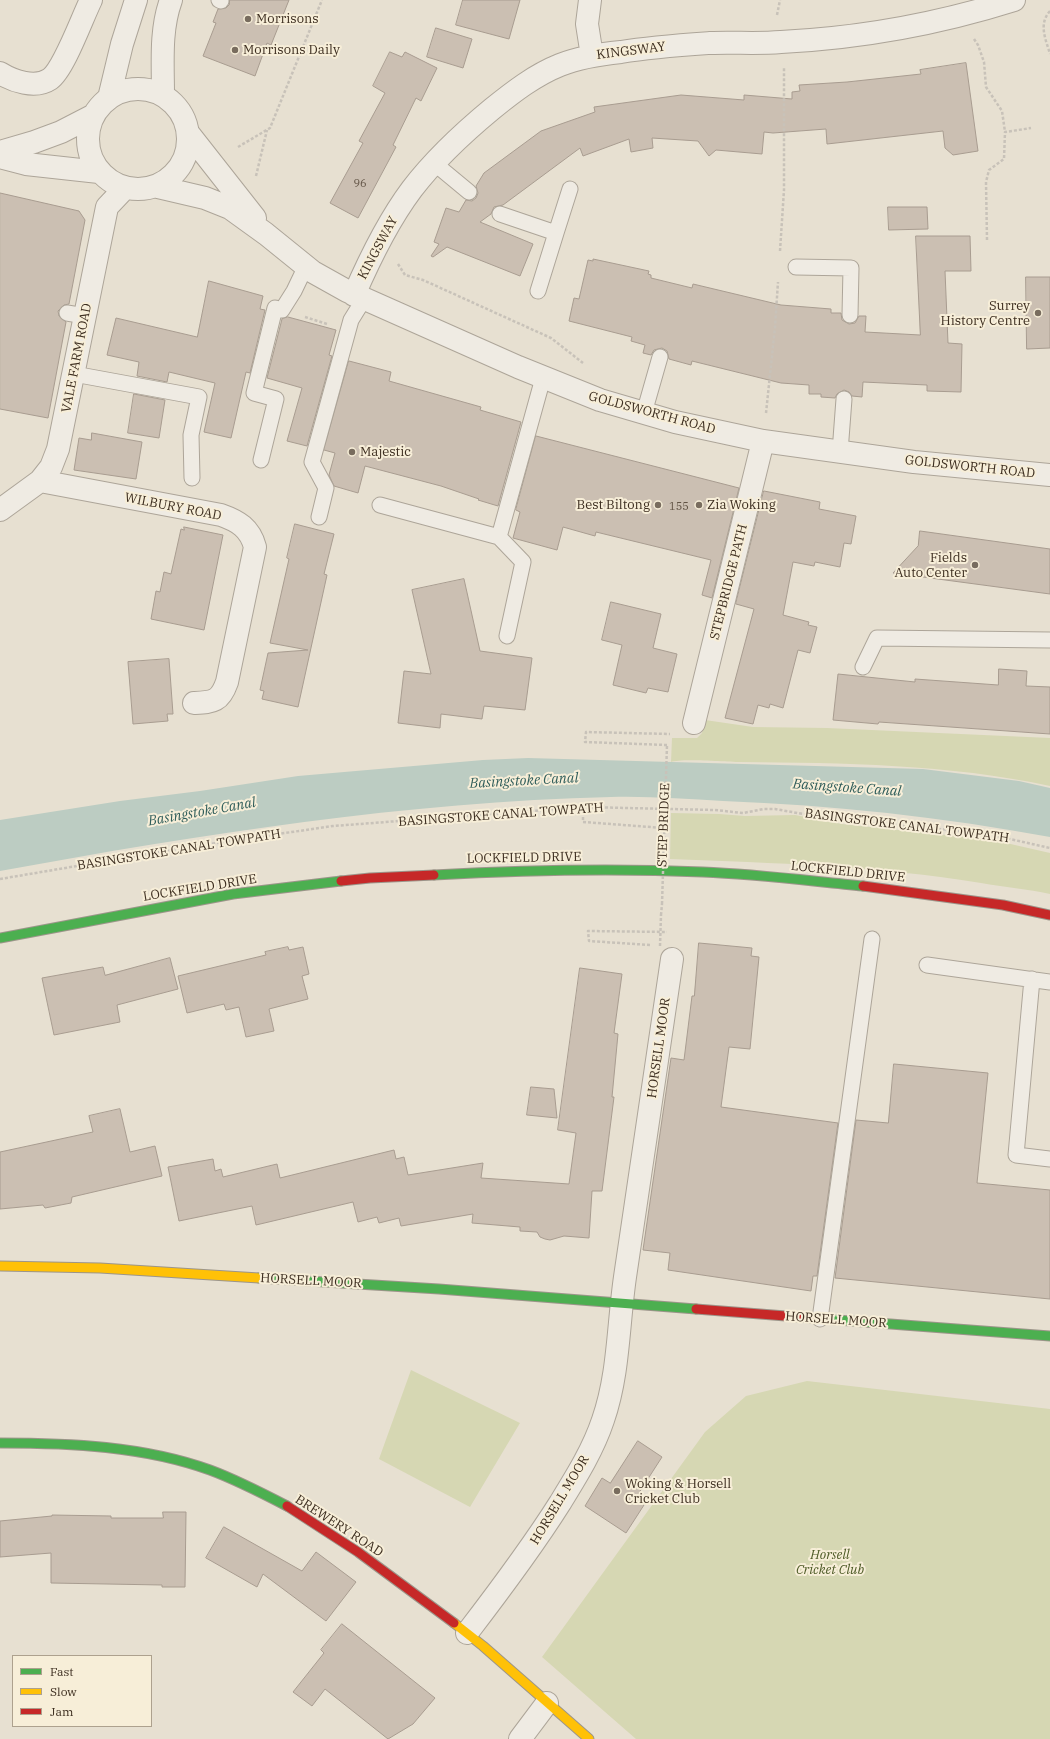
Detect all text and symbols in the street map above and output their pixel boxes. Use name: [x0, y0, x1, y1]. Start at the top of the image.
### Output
place label: Morrisons: [256, 11, 319, 27]
marker: Morrisons: [243, 14, 253, 24]
street label: KINGSWAY: [596, 39, 666, 63]
place label: Morrisons Daily: [243, 42, 340, 58]
marker: Morrisons Daily: [230, 45, 240, 55]
house number: 96: [353, 177, 367, 191]
street label: KINGSWAY: [355, 214, 401, 282]
place label: Surrey History Centre: [940, 298, 1030, 329]
street label: VALE FARM ROAD: [59, 302, 95, 414]
marker: Surrey History Centre: [1033, 308, 1043, 318]
street label: GOLDSWORTH ROAD: [587, 389, 717, 437]
place label: Majestic: [360, 444, 411, 460]
marker: Majestic: [347, 447, 357, 457]
street label: GOLDSWORTH ROAD: [904, 452, 1036, 482]
street label: WILBURY ROAD: [123, 490, 223, 524]
place label: Best Biltong: [576, 497, 650, 513]
place label: Zia Woking: [707, 497, 776, 513]
marker: Best Biltong: [653, 500, 663, 510]
house number: 155: [669, 500, 689, 514]
marker: Zia Woking: [694, 500, 704, 510]
street label: STEPBRIDGE PATH: [707, 522, 751, 642]
place label: Fields Auto Center: [894, 550, 967, 581]
marker: Fields Auto Center: [970, 560, 980, 570]
water label: Basingstoke Canal: [469, 770, 579, 792]
water label: Basingstoke Canal: [792, 776, 902, 800]
street label: STEP BRIDGE: [655, 783, 673, 867]
water label: Basingstoke Canal: [147, 794, 257, 830]
street label: BASINGSTOKE CANAL TOWPATH: [398, 800, 604, 830]
street label: BASINGSTOKE CANAL TOWPATH: [804, 806, 1010, 846]
street label: BASINGSTOKE CANAL TOWPATH: [76, 826, 282, 874]
street label: LOCKFIELD DRIVE: [466, 849, 582, 867]
street label: LOCKFIELD DRIVE: [790, 858, 906, 886]
street label: LOCKFIELD DRIVE: [142, 871, 258, 905]
street label: HORSELL MOOR: [644, 997, 674, 1099]
street label: HORSELL MOOR: [260, 1271, 362, 1291]
street label: HORSELL MOOR: [785, 1309, 887, 1331]
street label: HORSELL MOOR: [527, 1452, 593, 1548]
place label: Woking & Horsell Cricket Club: [625, 1476, 731, 1507]
marker: Woking & Horsell Cricket Club: [612, 1486, 622, 1496]
street label: BREWERY ROAD: [292, 1492, 386, 1560]
park label: Horsell Cricket Club: [796, 1547, 864, 1578]
legend: [12, 1655, 152, 1727]
text: Fast: [50, 1664, 74, 1679]
text: Slow: [50, 1684, 77, 1699]
text: Jam: [50, 1704, 73, 1719]

